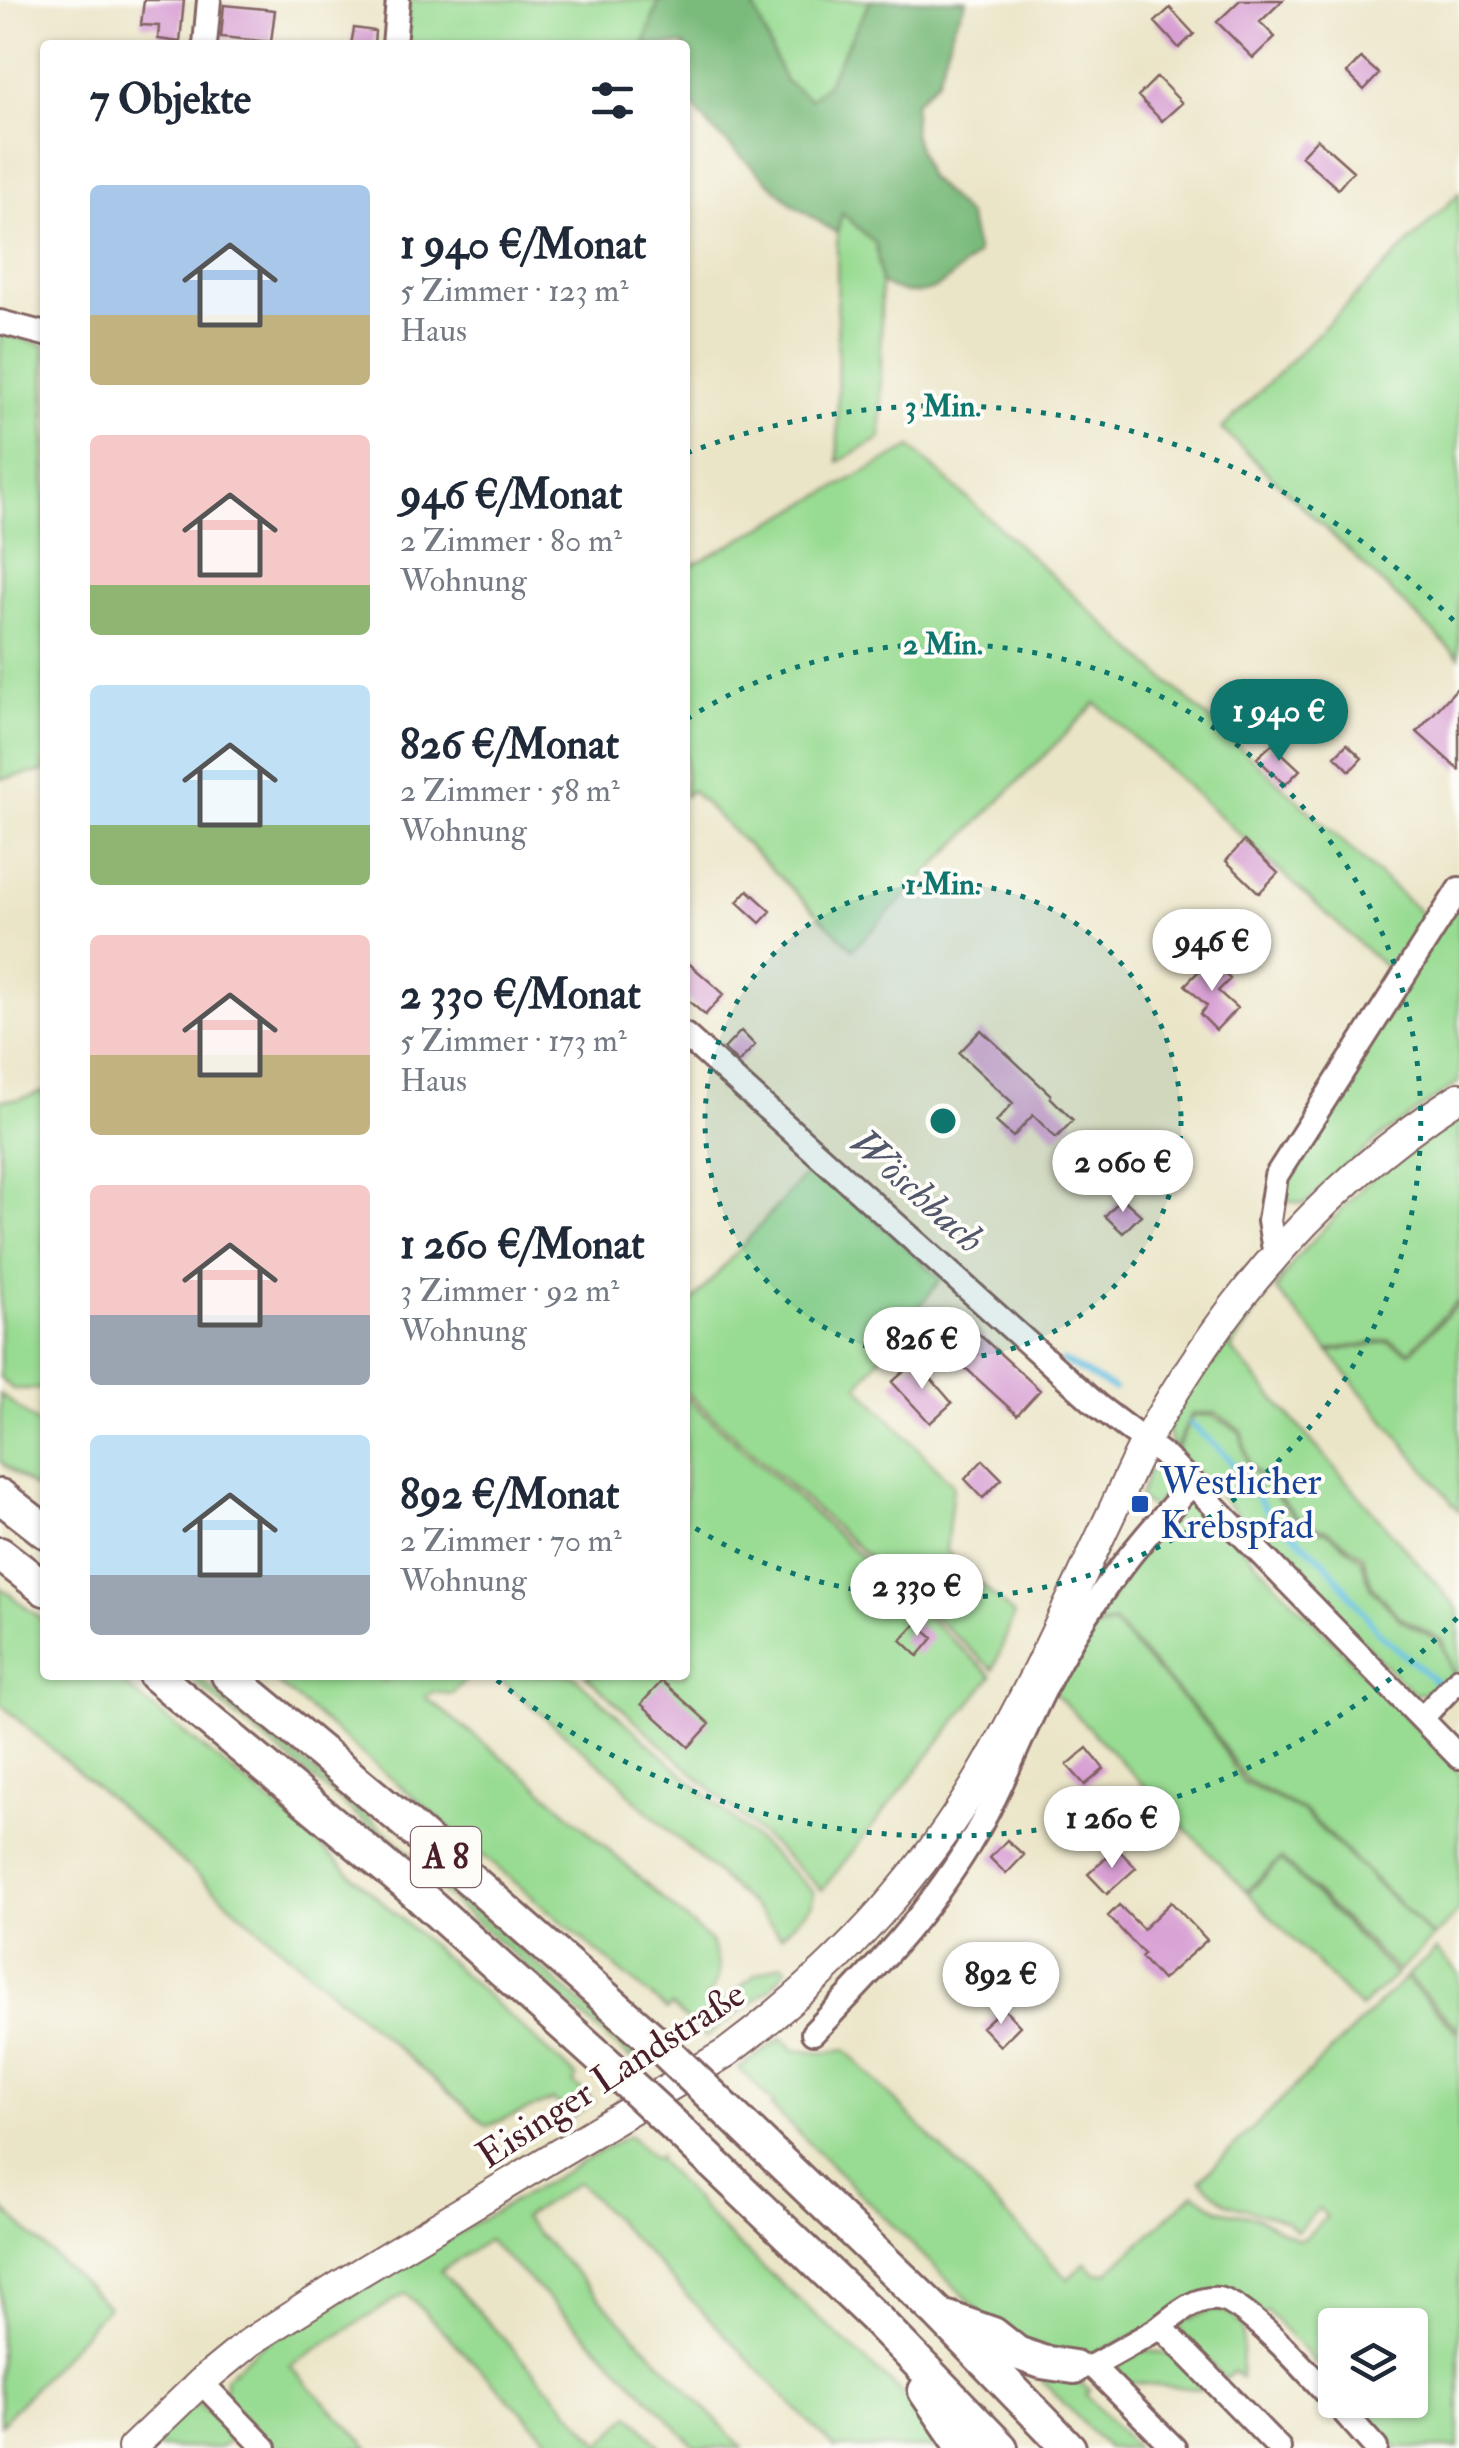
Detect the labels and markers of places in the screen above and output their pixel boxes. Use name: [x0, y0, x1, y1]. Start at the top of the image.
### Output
pin: 1 940 €: [1187, 679, 1371, 764]
pin: 946 €: [1142, 909, 1282, 994]
centre of rings: [925, 1103, 961, 1139]
pin: 2 060 €: [1031, 1130, 1215, 1215]
pin: 826 €: [852, 1307, 992, 1392]
place label: Westlicher Krebspfad: [1159, 1458, 1321, 1550]
marker: Westlicher Krebspfad: [1129, 1493, 1151, 1515]
pin: 2 330 €: [825, 1554, 1009, 1639]
pin: 1 260 €: [1020, 1786, 1204, 1871]
pin: 892 €: [931, 1942, 1071, 2027]

